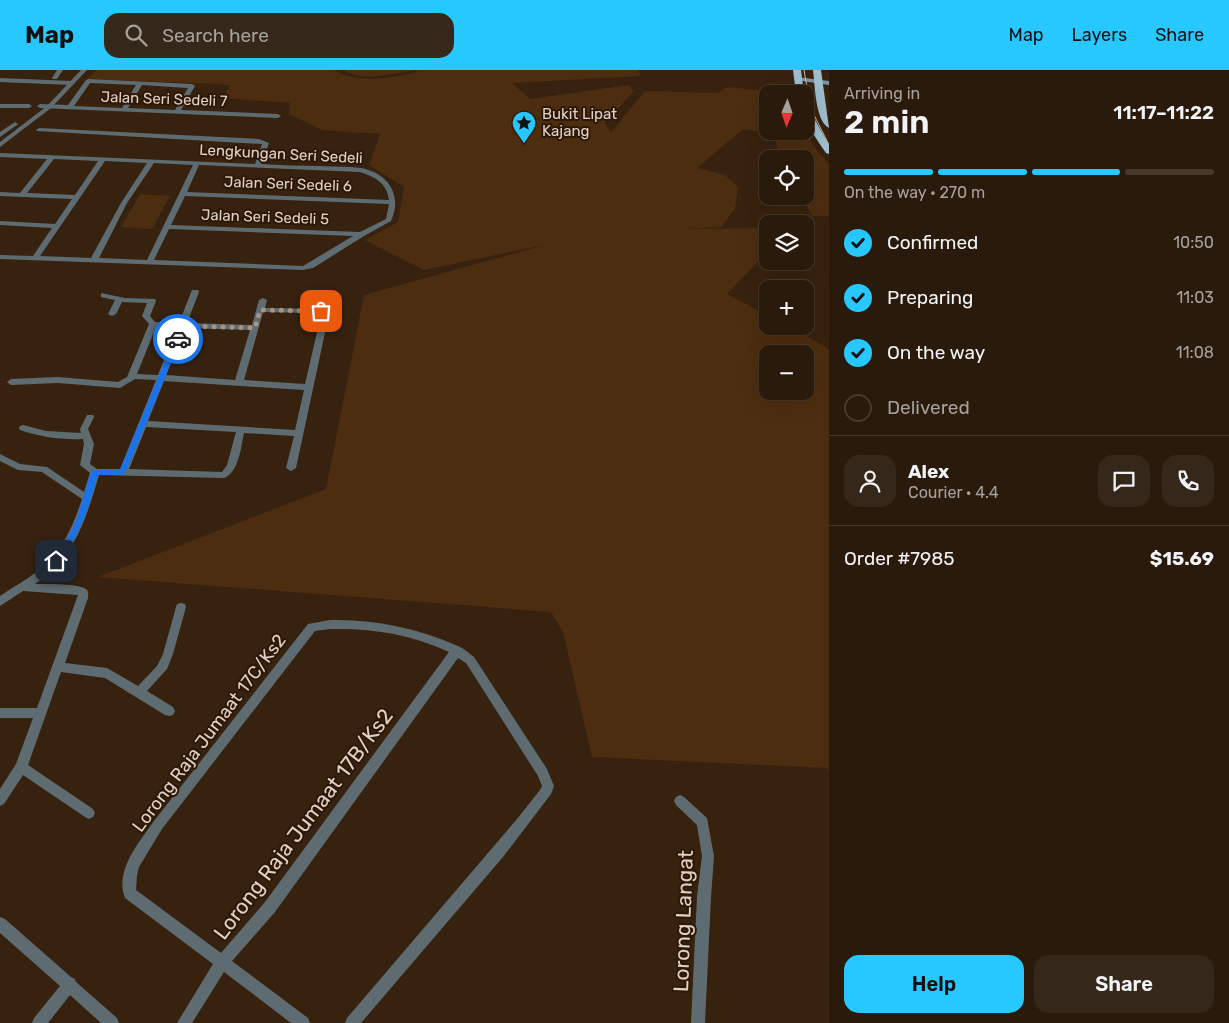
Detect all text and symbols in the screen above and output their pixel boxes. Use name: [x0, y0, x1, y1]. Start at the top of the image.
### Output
search box: [104, 13, 454, 58]
text: Map: [25, 21, 74, 49]
icon: search: [122, 21, 150, 49]
text: Search here: [162, 24, 269, 47]
text: Map: [1009, 24, 1044, 46]
text: Layers: [1072, 24, 1127, 46]
text: Share: [1155, 24, 1204, 46]
text: Arriving in: [844, 84, 920, 103]
north arrow: [759, 85, 814, 140]
map controls: [759, 85, 814, 400]
street label: Jalan Seri Sedeli 7: [100, 88, 228, 110]
text: 11:17–11:22: [1113, 101, 1214, 124]
text: 2 min: [844, 103, 929, 141]
place label: Bukit Lipat Kajang: [542, 105, 617, 140]
place icon: Bukit Lipat Kajang: [511, 110, 537, 144]
street label: Lengkungan Seri Sedeli: [199, 141, 363, 167]
button: locate: [759, 150, 814, 205]
street label: Jalan Seri Sedeli 6: [224, 173, 352, 195]
text: On the way · 270 m: [844, 183, 985, 202]
street label: Jalan Seri Sedeli 5: [201, 206, 329, 228]
button: layers: [759, 215, 814, 270]
icon: check: [844, 229, 872, 257]
text: Confirmed: [887, 231, 978, 254]
text: 10:50: [1173, 233, 1214, 252]
button: +: [759, 280, 814, 335]
icon: check: [844, 284, 872, 312]
text: Preparing: [887, 286, 973, 309]
text: 11:03: [1176, 288, 1214, 307]
pin: [300, 290, 342, 332]
icon: bag: [307, 297, 335, 325]
courier: [153, 314, 203, 364]
icon: car: [164, 325, 192, 353]
icon: check: [844, 339, 872, 367]
text: On the way: [887, 341, 985, 364]
text: 11:08: [1176, 343, 1214, 362]
button: −: [759, 345, 814, 400]
text: Delivered: [887, 396, 970, 419]
button: person: [844, 455, 896, 507]
button: chat: [1098, 455, 1150, 507]
button: phone: [1162, 455, 1214, 507]
text: Alex: [908, 460, 949, 483]
text: Courier · 4.4: [908, 483, 999, 502]
pin: [35, 540, 77, 582]
icon: home: [42, 547, 70, 575]
text: Order #7985: [844, 547, 955, 570]
text: $15.69: [1150, 547, 1214, 570]
street label: Lorong Raja Jumaat 17C/Ks2: [127, 630, 291, 836]
street label: Lorong Raja Jumaat 17B/Ks2: [208, 704, 398, 944]
street label: Lorong Langat: [668, 849, 698, 993]
button: Help: [844, 955, 1024, 1013]
button: Share: [1034, 955, 1214, 1013]

